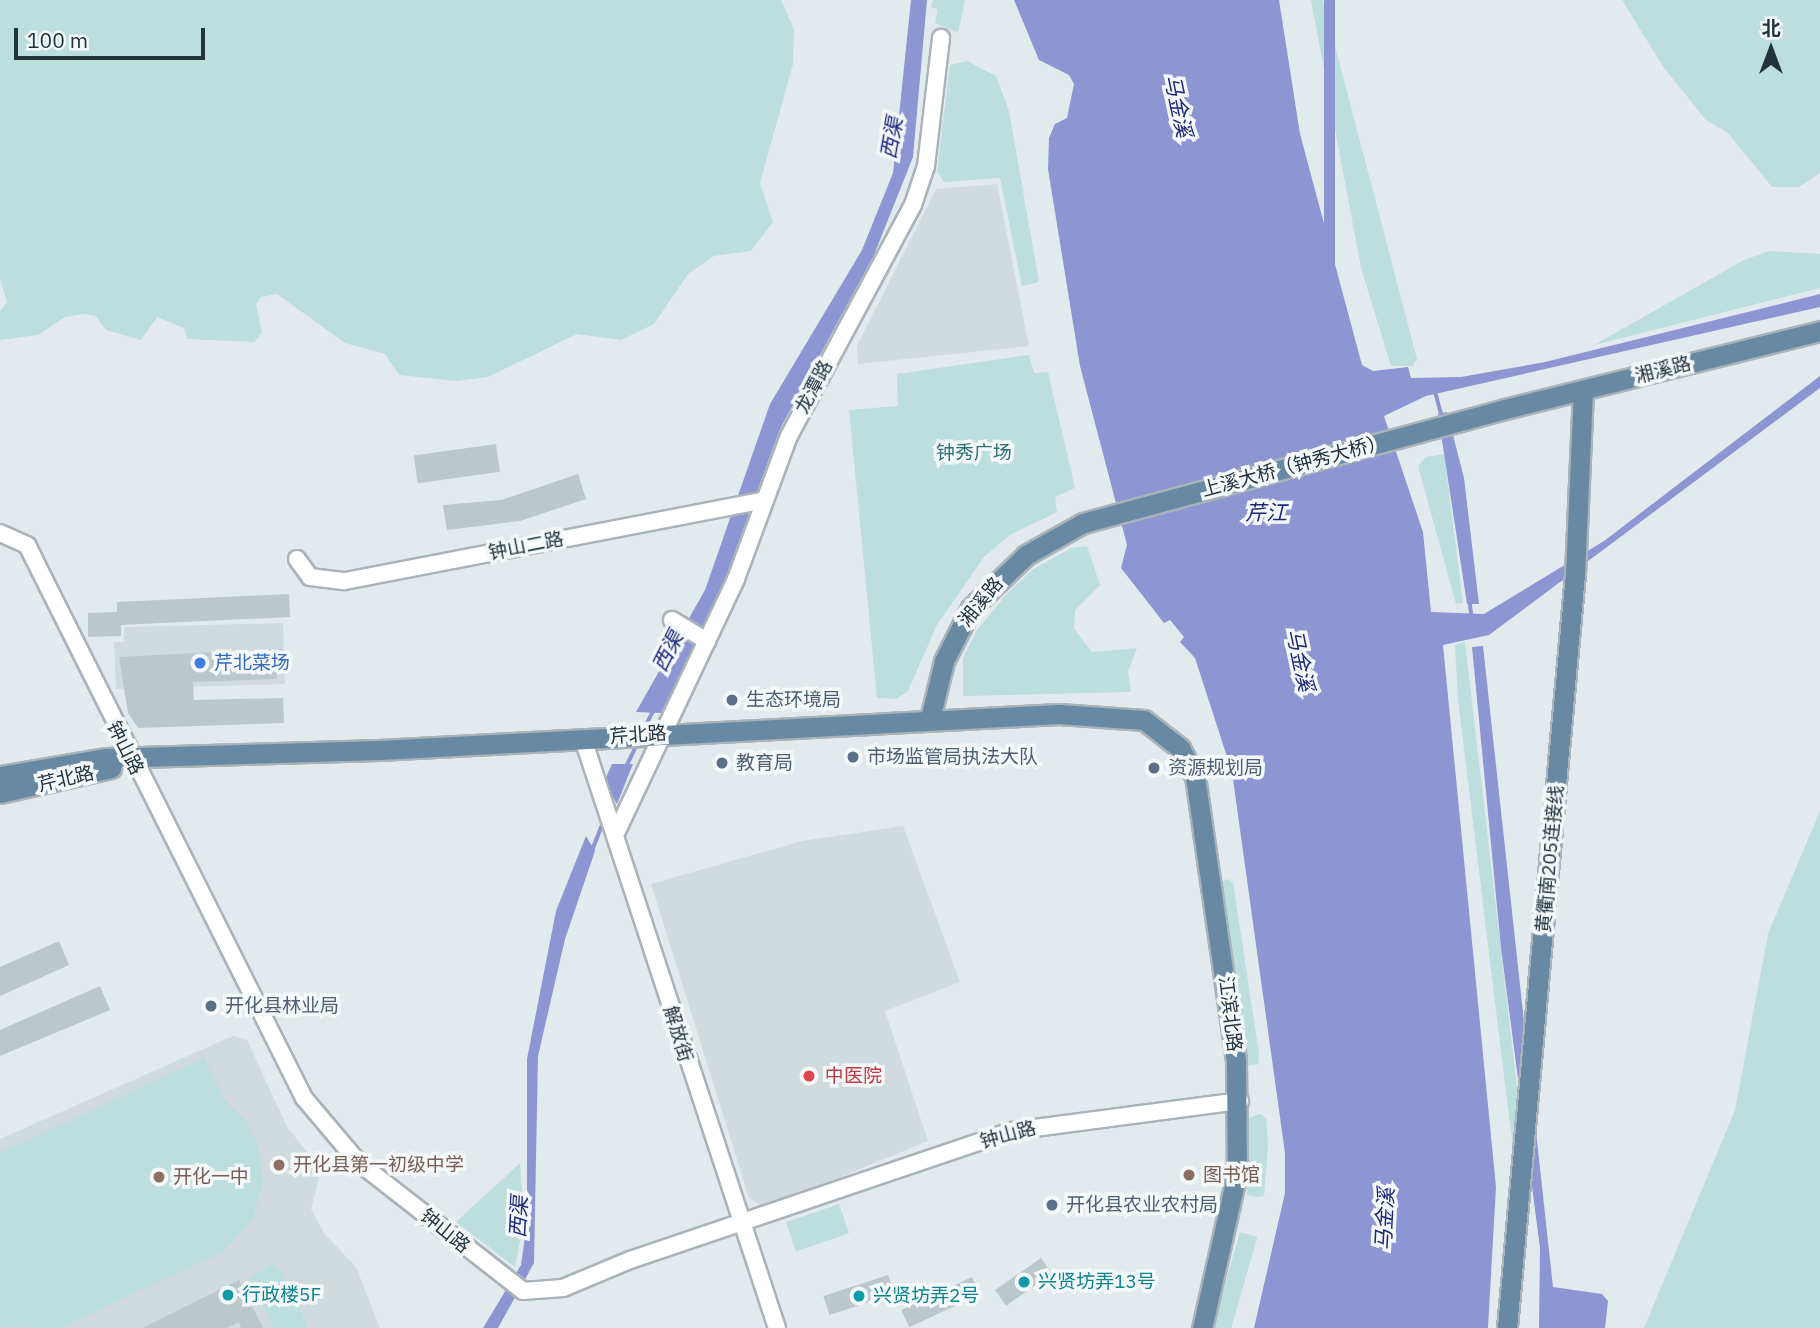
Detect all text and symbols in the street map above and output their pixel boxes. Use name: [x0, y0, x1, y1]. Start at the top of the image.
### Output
scale bar: [18, 14, 208, 58]
north arrow: [1736, 14, 1806, 84]
text: 北: [1761, 16, 1781, 40]
text: 100 m: [27, 26, 88, 54]
water label: 马金溪: [1160, 73, 1198, 139]
water label: 西渠: [875, 115, 907, 161]
street label: 湘溪路: [1633, 352, 1693, 388]
street label: 龙潭路: [791, 356, 837, 418]
street label: 上溪大桥（钟秀大桥）: [1199, 430, 1389, 502]
park label: 钟秀广场: [936, 442, 1012, 464]
water label: 芹江: [1245, 499, 1287, 525]
street label: 钟山二路: [487, 528, 565, 564]
street label: 湘溪路: [954, 573, 1008, 631]
water label: 西渠: [646, 627, 688, 675]
water label: 马金溪: [1282, 627, 1320, 693]
place label: 芹北菜场: [214, 652, 290, 674]
marker: 芹北菜场: [192, 655, 208, 671]
place label: 生态环境局: [746, 689, 841, 711]
marker: 生态环境局: [724, 692, 740, 708]
street label: 钟山路: [102, 717, 148, 779]
street label: 芹北路: [609, 722, 667, 748]
place label: 市场监管局执法大队: [867, 746, 1038, 768]
marker: 市场监管局执法大队: [845, 749, 861, 765]
place label: 教育局: [736, 752, 793, 774]
marker: 教育局: [714, 755, 730, 771]
place label: 资源规划局: [1168, 757, 1263, 779]
marker: 资源规划局: [1146, 760, 1162, 776]
street label: 芹北路: [36, 761, 96, 797]
street label: 黄衢南205连接线: [1532, 784, 1568, 934]
street label: 江滨北路: [1214, 975, 1246, 1053]
place label: 开化县林业局: [225, 995, 339, 1017]
marker: 开化县林业局: [203, 998, 219, 1014]
street label: 解放街: [659, 1003, 697, 1065]
place label: 中医院: [825, 1065, 882, 1087]
marker: 中医院: [799, 1066, 819, 1086]
street label: 钟山路: [978, 1117, 1038, 1153]
place label: 开化县第一初级中学: [293, 1154, 464, 1176]
marker: 开化县第一初级中学: [271, 1157, 287, 1173]
place label: 图书馆: [1203, 1164, 1260, 1186]
place label: 开化一中: [173, 1166, 249, 1188]
marker: 图书馆: [1181, 1167, 1197, 1183]
marker: 开化一中: [151, 1169, 167, 1185]
water label: 马金溪: [1370, 1187, 1398, 1251]
place label: 开化县农业农村局: [1066, 1194, 1218, 1216]
water label: 西渠: [504, 1195, 532, 1239]
marker: 开化县农业农村局: [1044, 1197, 1060, 1213]
street label: 钟山路: [416, 1204, 474, 1258]
place label: 兴贤坊弄13号: [1038, 1271, 1156, 1293]
marker: 兴贤坊弄13号: [1016, 1274, 1032, 1290]
place label: 行政楼5F: [242, 1284, 321, 1306]
place label: 兴贤坊弄2号: [873, 1285, 979, 1307]
marker: 行政楼5F: [220, 1287, 236, 1303]
marker: 兴贤坊弄2号: [851, 1288, 867, 1304]

